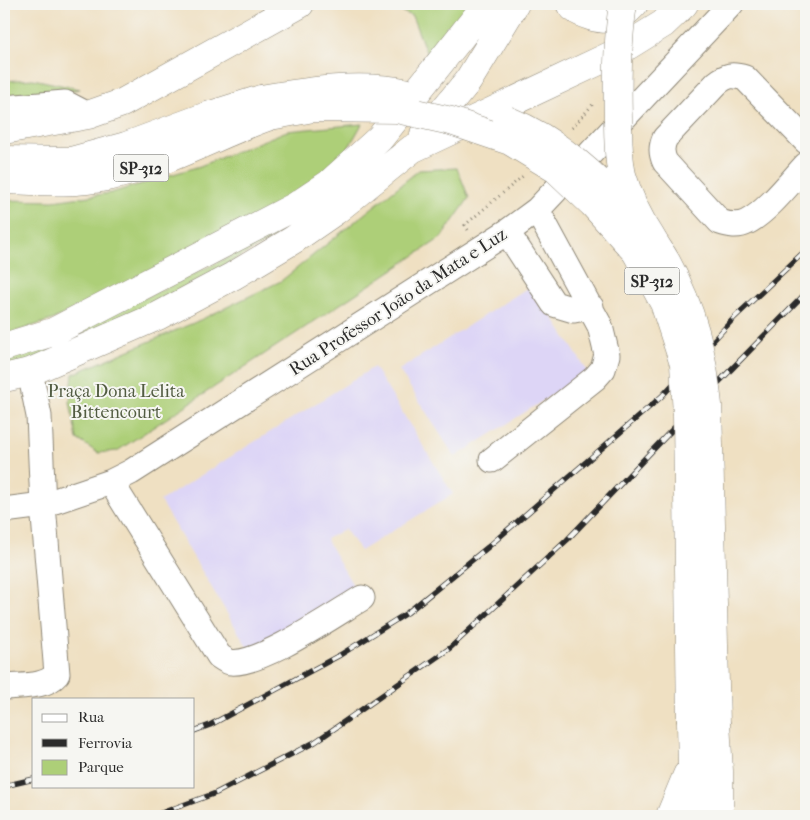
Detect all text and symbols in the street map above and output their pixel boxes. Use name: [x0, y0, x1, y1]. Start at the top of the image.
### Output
road number: SP-312: [114, 154, 168, 182]
street label: Rua Professor João da Mata e Luz: [285, 224, 511, 380]
road number: SP-312: [624, 268, 680, 294]
park label: Praça Dona Lelita Bittencourt: [47, 381, 185, 423]
legend: [32, 698, 195, 788]
text: Rua: [78, 708, 105, 726]
text: Ferrovia: [78, 734, 133, 752]
text: Parque: [78, 758, 124, 776]

